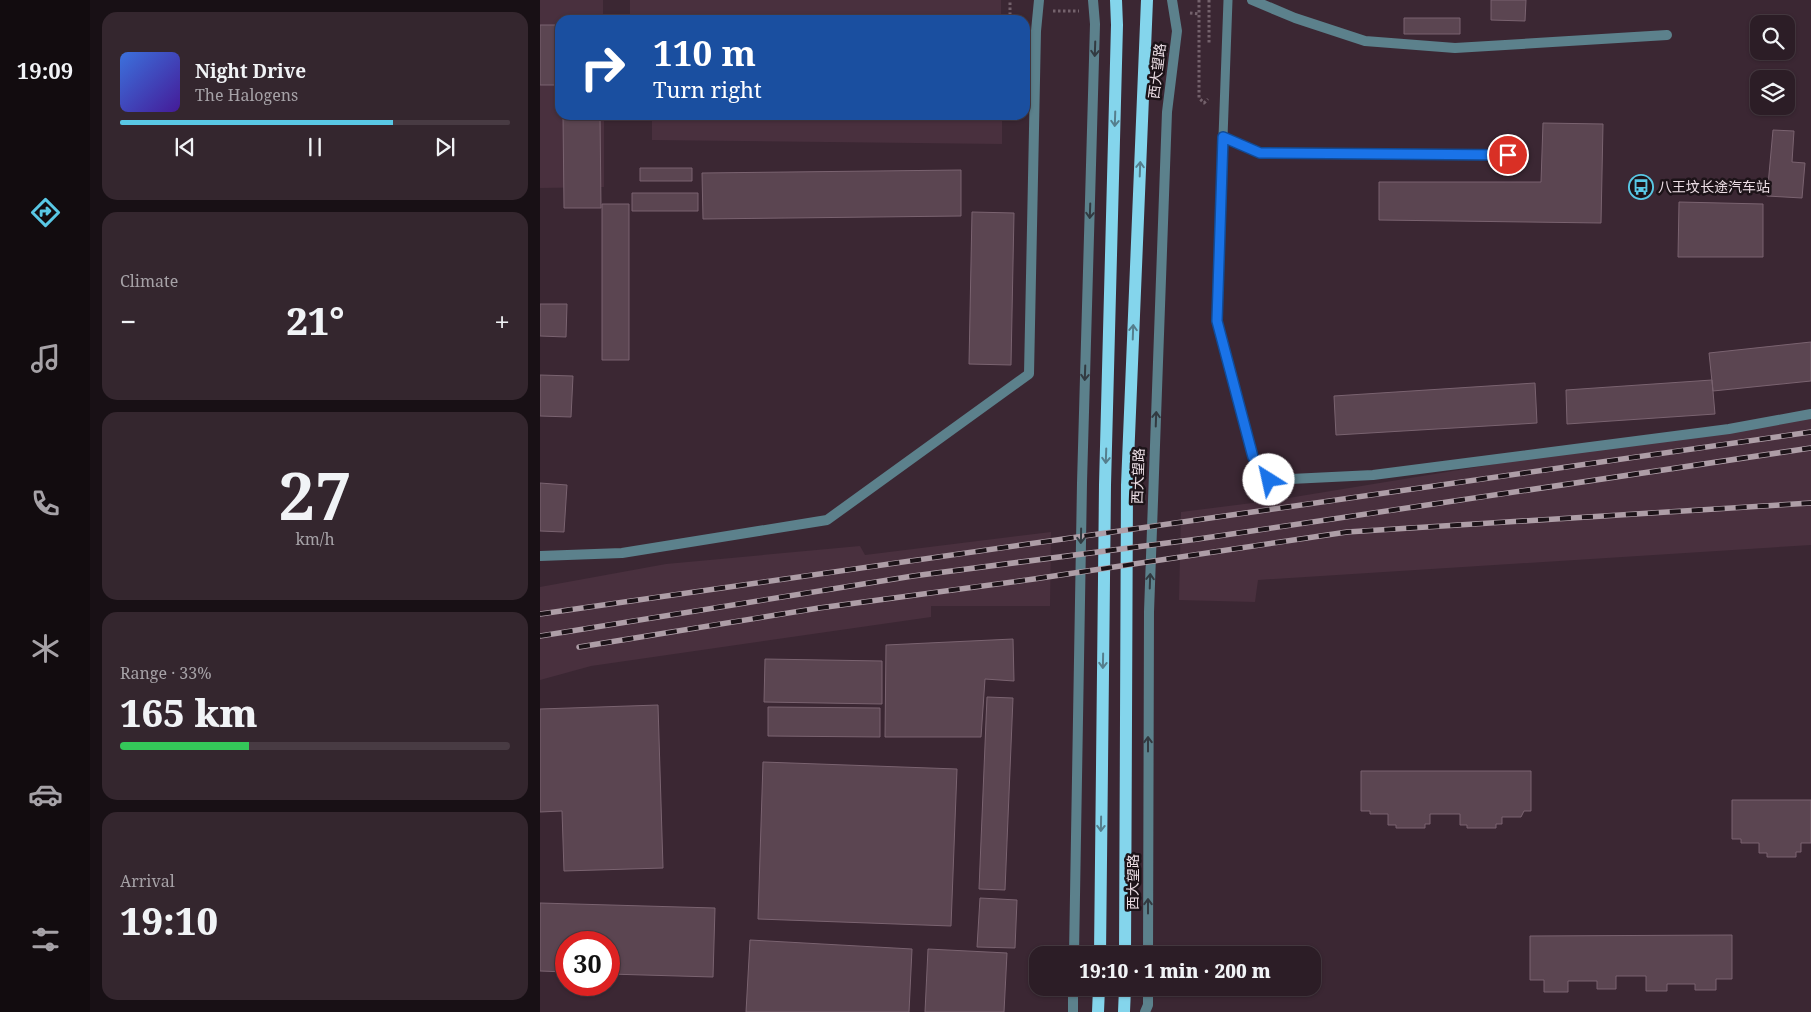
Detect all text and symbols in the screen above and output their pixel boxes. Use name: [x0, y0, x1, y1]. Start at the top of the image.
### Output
map controls: [1750, 15, 1795, 115]
button: search: [1750, 15, 1795, 60]
text: 110 m: [653, 29, 756, 76]
icon: right: [570, 35, 635, 100]
one-way arrow: [1090, 40, 1099, 56]
street label: 西大望路: [1144, 42, 1169, 100]
text: 19:09: [17, 55, 73, 85]
text: Night Drive: [195, 58, 306, 84]
button: layers: [1750, 70, 1795, 115]
text: Turn right: [653, 74, 762, 104]
text: The Halogens: [195, 84, 298, 106]
one-way arrow: [1110, 110, 1119, 126]
icon: previous: [171, 133, 199, 161]
icon: pause: [301, 133, 329, 161]
icon: next: [431, 133, 459, 161]
pin: [1487, 134, 1529, 176]
icon: arrive: [1494, 141, 1522, 169]
one-way arrow: [1135, 162, 1145, 178]
bus stop icon: 八王坟长途汽车站: [1628, 174, 1654, 200]
place label: 八王坟长途汽车站: [1658, 177, 1770, 196]
icon: directions: [28, 195, 63, 230]
one-way arrow: [1085, 202, 1095, 219]
text: Climate: [120, 270, 178, 292]
text: 21°: [286, 294, 344, 346]
text: −: [120, 302, 136, 340]
text: +: [494, 302, 510, 340]
one-way arrow: [1128, 324, 1138, 340]
icon: music: [28, 341, 63, 376]
one-way arrow: [1081, 365, 1090, 381]
one-way arrow: [1151, 411, 1160, 427]
one-way arrow: [1101, 448, 1110, 464]
street label: 西大望路: [1127, 448, 1148, 504]
text: 27: [278, 451, 352, 539]
position arrow: [1242, 453, 1294, 505]
icon: phone: [28, 486, 63, 521]
text: km/h: [295, 528, 335, 550]
one-way arrow: [1076, 528, 1086, 544]
one-way arrow: [1145, 574, 1154, 590]
icon: climate: [28, 631, 63, 666]
one-way arrow: [1098, 653, 1108, 669]
text: Range · 33%: [120, 662, 212, 684]
text: 165 km: [120, 686, 258, 738]
one-way arrow: [1143, 736, 1153, 752]
icon: car: [28, 777, 63, 812]
one-way arrow: [1096, 816, 1106, 832]
street label: 西大望路: [1123, 854, 1142, 910]
text: Arrival: [120, 870, 175, 892]
text: 19:10: [120, 894, 218, 946]
one-way arrow: [1143, 899, 1153, 915]
icon: filters: [28, 922, 63, 957]
speed limit sign: 30: [555, 931, 620, 996]
text: 19:10 · 1 min · 200 m: [1079, 958, 1271, 984]

